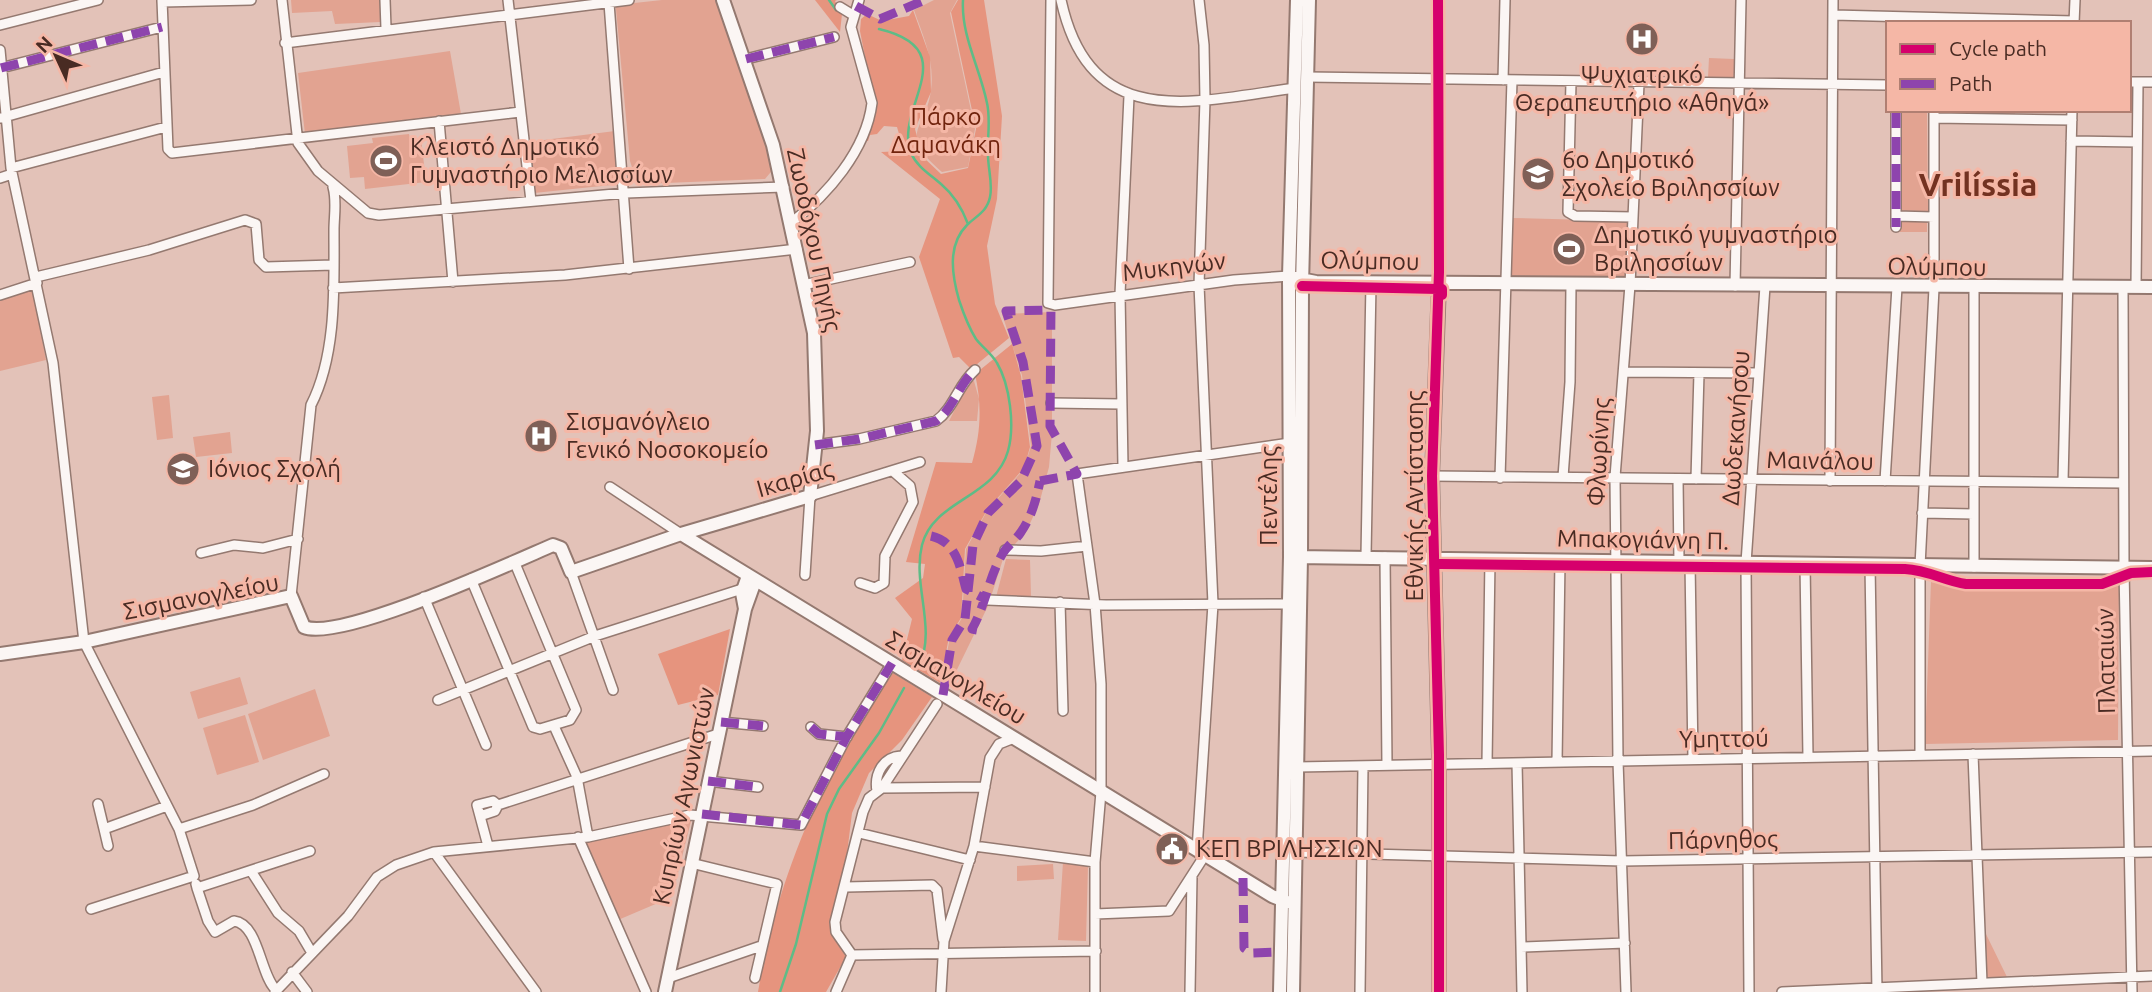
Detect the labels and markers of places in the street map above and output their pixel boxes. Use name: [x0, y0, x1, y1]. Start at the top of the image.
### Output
hospital icon: Ψυχιατρικό Θεραπευτήριο «Αθηνά»: [1623, 20, 1661, 58]
place label: Ψυχιατρικό Θεραπευτήριο «Αθηνά»: [1515, 61, 1769, 116]
place label: Κλειστό Δημοτικό Γυμναστήριο Μελισσίων: [410, 133, 673, 188]
sports icon: Κλειστό Δημοτικό Γυμναστήριο Μελισσίων: [367, 142, 405, 180]
place label: 6ο Δημοτικό Σχολείο Βριλησσίων: [1562, 146, 1780, 201]
school or university icon: 6ο Δημοτικό Σχολείο Βριλησσίων: [1519, 155, 1557, 193]
place label: Δημοτικό γυμναστήριο Βριλησσίων: [1594, 221, 1838, 276]
sports icon: Δημοτικό γυμναστήριο Βριλησσίων: [1550, 230, 1588, 268]
place label: Σισμανόγλειο Γενικό Νοσοκομείο: [566, 408, 769, 463]
hospital icon: Σισμανόγλειο Γενικό Νοσοκομείο: [522, 417, 560, 455]
school or university icon: Ιόνιος Σχολή: [164, 450, 202, 488]
place label: Ιόνιος Σχολή: [208, 455, 341, 482]
public building icon: ΚΕΠ ΒΡΙΛΗΣΣΙΩΝ: [1153, 830, 1191, 868]
place label: ΚΕΠ ΒΡΙΛΗΣΣΙΩΝ: [1196, 835, 1383, 862]

